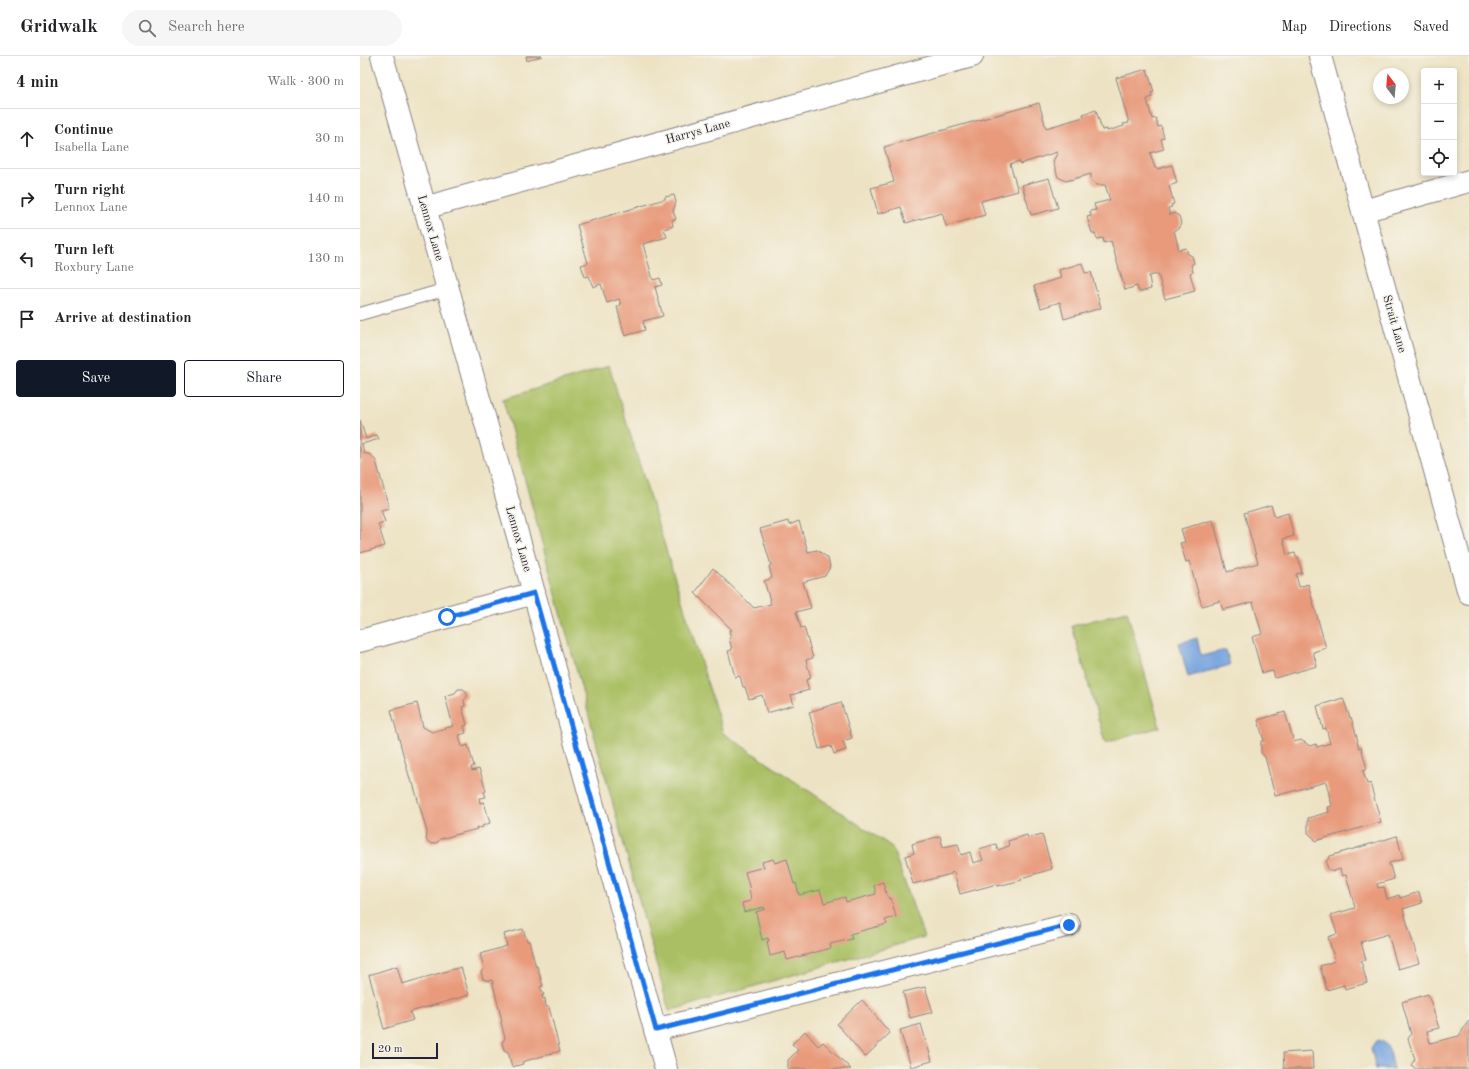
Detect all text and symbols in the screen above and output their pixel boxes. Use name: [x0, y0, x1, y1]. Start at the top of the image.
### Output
search box: [122, 10, 402, 46]
icon: search: [136, 17, 158, 39]
text: Gridwalk: [20, 18, 98, 37]
text: Search here: [168, 20, 245, 35]
text: Map: [1281, 20, 1307, 34]
text: Directions: [1329, 20, 1391, 34]
text: Saved: [1413, 20, 1449, 34]
north arrow: [1373, 68, 1409, 104]
map controls: [1421, 68, 1457, 176]
button: +: [1421, 68, 1457, 104]
text: 4 min: [16, 74, 59, 91]
text: Walk · 300 m: [267, 75, 344, 88]
button: −: [1421, 104, 1457, 140]
street label: Harrys Lane: [665, 118, 732, 146]
text: Continue: [54, 123, 113, 138]
icon: ahead: [16, 128, 38, 150]
text: 30 m: [315, 132, 344, 145]
button: locate: [1421, 140, 1457, 176]
text: Isabella Lane: [54, 141, 129, 154]
text: Turn right: [54, 183, 125, 198]
icon: right: [16, 188, 38, 210]
text: 140 m: [307, 192, 344, 205]
street label: Lennox Lane: [415, 194, 445, 263]
text: Lennox Lane: [54, 201, 127, 214]
text: Turn left: [54, 243, 114, 258]
icon: left: [16, 248, 38, 270]
text: 130 m: [307, 252, 344, 265]
text: Roxbury Lane: [54, 261, 134, 274]
street label: Strait Lane: [1380, 294, 1408, 355]
icon: arrive: [16, 308, 38, 330]
text: Arrive at destination: [54, 311, 192, 326]
button: Save: [16, 360, 176, 397]
button: Share: [184, 360, 344, 397]
street label: Lennox Lane: [503, 505, 533, 574]
route start: [438, 608, 456, 626]
route end: [1060, 916, 1078, 934]
scale bar: [372, 1041, 438, 1060]
text: 20 m: [378, 1044, 403, 1055]

